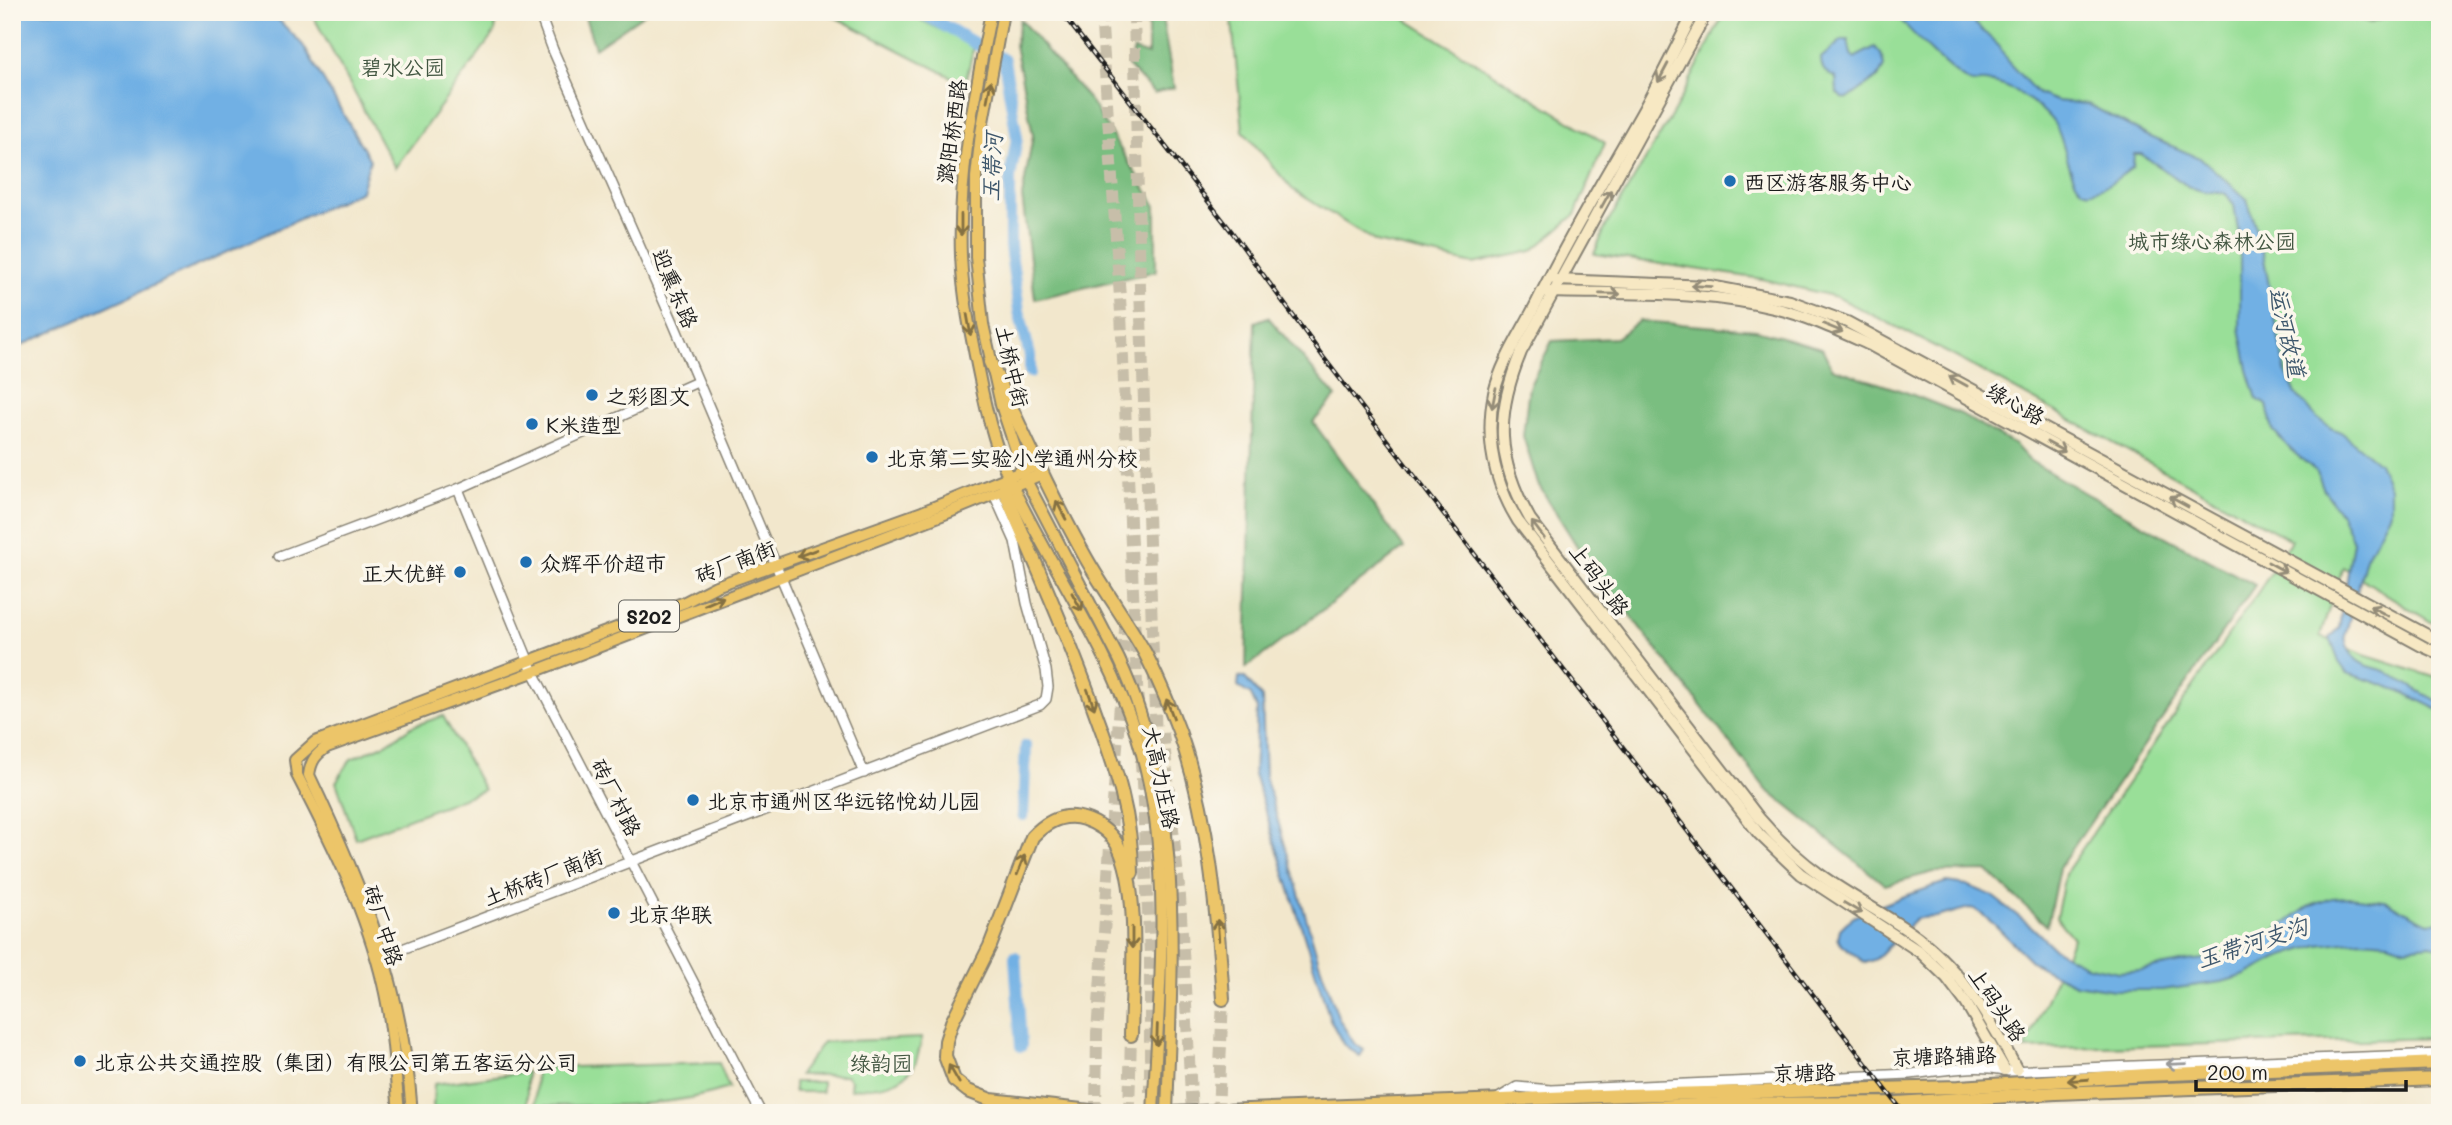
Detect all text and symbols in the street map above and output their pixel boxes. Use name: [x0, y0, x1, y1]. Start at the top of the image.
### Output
park label: 碧水公园: [361, 53, 445, 80]
one-way arrow: [1655, 62, 1669, 83]
street label: 潞阳桥西路: [930, 77, 972, 185]
one-way arrow: [983, 81, 996, 103]
water label: 玉带河: [974, 128, 1008, 202]
place label: 西区游客服务中心: [1744, 168, 1912, 195]
marker: 西区游客服务中心: [1722, 173, 1738, 189]
one-way arrow: [1599, 189, 1613, 209]
one-way arrow: [954, 213, 968, 236]
park label: 城市绿心森林公园: [2128, 227, 2296, 254]
street label: 迎熏东路: [647, 244, 705, 332]
one-way arrow: [1690, 280, 1713, 293]
water label: 运河故道: [2263, 284, 2313, 382]
one-way arrow: [1599, 287, 1622, 301]
one-way arrow: [963, 313, 976, 336]
street label: 土桥中街: [990, 322, 1036, 410]
one-way arrow: [1822, 323, 1844, 336]
one-way arrow: [1949, 373, 1969, 387]
street label: 绿心路: [1982, 376, 2050, 430]
place label: 之彩图文: [606, 382, 690, 409]
one-way arrow: [1487, 386, 1501, 409]
marker: 之彩图文: [584, 387, 600, 403]
place label: K米造型: [546, 411, 622, 438]
marker: K米造型: [524, 416, 540, 432]
one-way arrow: [2045, 440, 2065, 454]
place label: 北京第二实验小学通州分校: [886, 444, 1138, 471]
marker: 北京第二实验小学通州分校: [864, 449, 880, 465]
one-way arrow: [2170, 495, 2190, 509]
one-way arrow: [1053, 500, 1067, 521]
one-way arrow: [1531, 521, 1546, 539]
street label: 砖厂南街: [691, 533, 779, 589]
street label: 上码头路: [1564, 537, 1636, 621]
one-way arrow: [797, 548, 819, 561]
place label: 众辉平价超市: [540, 549, 666, 576]
marker: 众辉平价超市: [518, 554, 534, 570]
place label: 正大优鲜: [362, 559, 446, 586]
one-way arrow: [2266, 561, 2287, 575]
marker: 正大优鲜: [452, 564, 468, 580]
one-way arrow: [1070, 591, 1084, 612]
one-way arrow: [703, 593, 725, 606]
road number: S202: [619, 600, 679, 632]
one-way arrow: [2369, 604, 2390, 617]
one-way arrow: [1086, 687, 1098, 709]
one-way arrow: [1162, 698, 1175, 720]
street label: 大高力庄路: [1138, 723, 1186, 831]
street label: 砖厂村路: [586, 753, 648, 841]
place label: 北京市通州区华远铭悦幼儿园: [707, 787, 980, 814]
marker: 北京市通州区华远铭悦幼儿园: [685, 792, 701, 808]
street label: 土桥砖厂南街: [479, 841, 607, 911]
one-way arrow: [1016, 855, 1029, 876]
street label: 砖厂中路: [358, 881, 410, 969]
place label: 北京华联: [628, 900, 712, 927]
one-way arrow: [1843, 901, 1863, 915]
marker: 北京华联: [606, 905, 622, 921]
water label: 玉带河支沟: [2193, 909, 2313, 974]
one-way arrow: [1211, 920, 1224, 942]
one-way arrow: [1125, 926, 1139, 949]
street label: 上码头路: [1963, 962, 2033, 1046]
one-way arrow: [1150, 1023, 1163, 1046]
street label: 京塘路辅路: [1891, 1040, 1997, 1070]
place label: 北京公共交通控股（集团）有限公司第五客运分公司: [94, 1048, 577, 1075]
scale bar: [2196, 1048, 2406, 1092]
park label: 绿韵园: [850, 1049, 913, 1076]
marker: 北京公共交通控股（集团）有限公司第五客运分公司: [72, 1053, 88, 1069]
one-way arrow: [2164, 1057, 2187, 1070]
street label: 京塘路: [1772, 1058, 1836, 1086]
text: 200 m: [2207, 1058, 2268, 1085]
one-way arrow: [946, 1065, 961, 1084]
one-way arrow: [2067, 1074, 2090, 1087]

